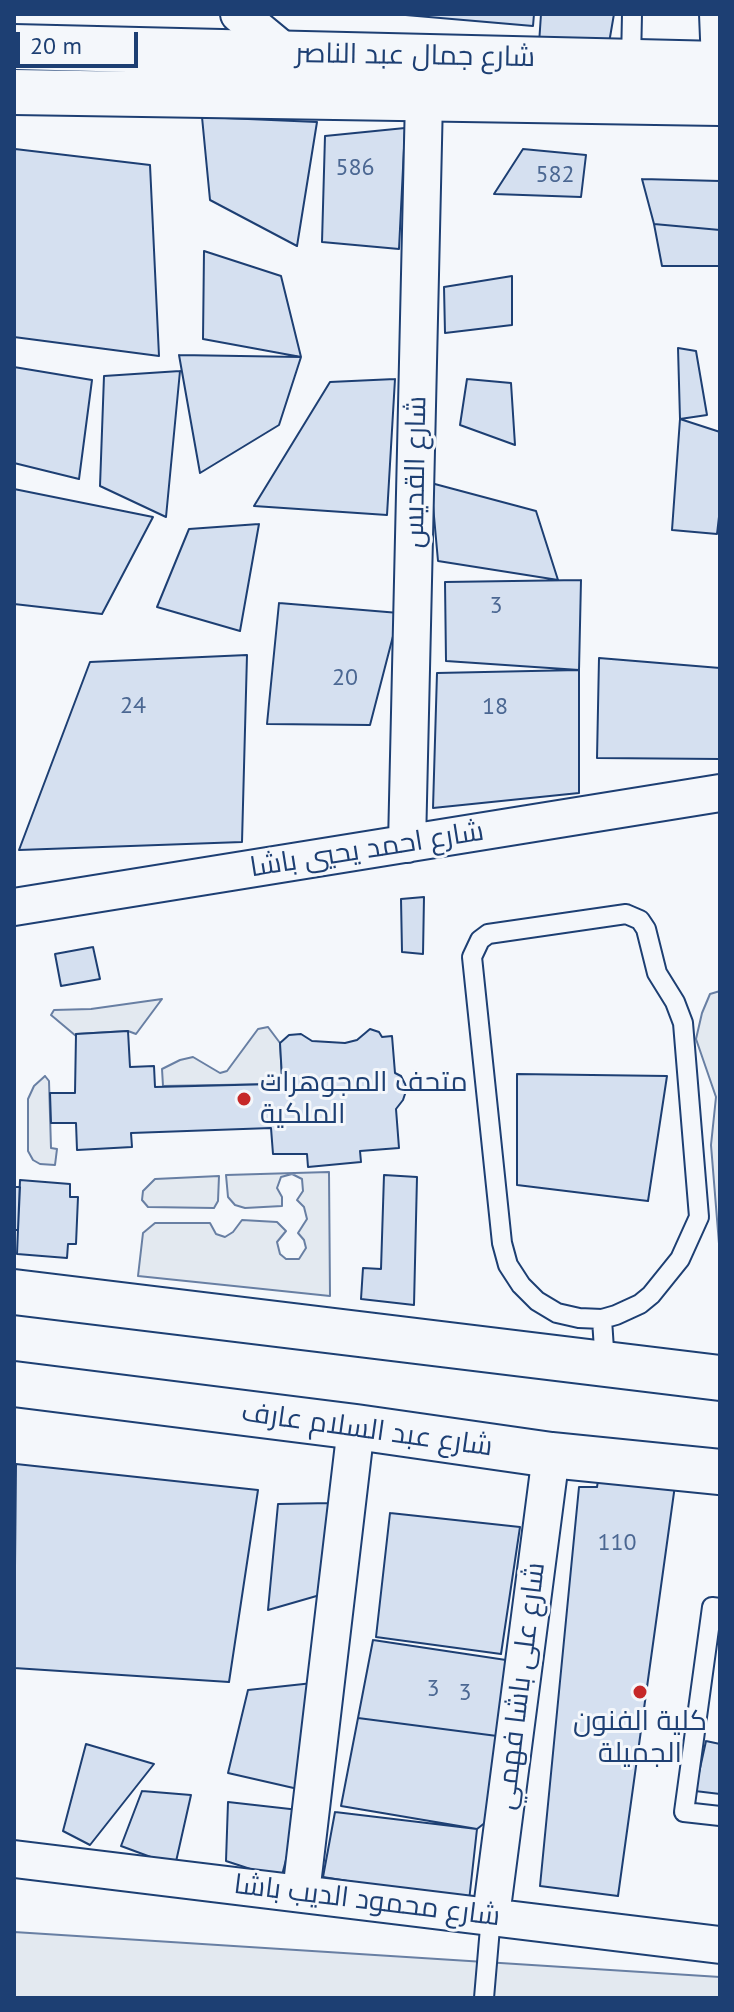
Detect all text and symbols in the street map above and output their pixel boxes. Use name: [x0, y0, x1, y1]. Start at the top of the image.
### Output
scale bar: [20, 16, 142, 66]
text: 20 m: [30, 30, 82, 61]
street label: شارع جمال عبد الناصر: [295, 37, 535, 75]
house number: 586: [335, 154, 375, 182]
house number: 582: [535, 161, 575, 189]
street label: شارع القديس: [398, 396, 434, 548]
house number: 3: [489, 592, 503, 620]
house number: 20: [332, 664, 358, 692]
house number: 24: [120, 692, 146, 720]
house number: 18: [482, 693, 508, 721]
street label: شارع احمد يحيي باشا: [248, 815, 486, 885]
place label: متحف المجوهرات الملكية: [260, 1066, 468, 1132]
marker: متحف المجوهرات الملكية: [235, 1090, 253, 1108]
street label: شارع عبد السلام عارف: [239, 1396, 495, 1464]
house number: 110: [597, 1529, 637, 1557]
street label: شارع على باشا فهمي: [489, 1560, 553, 1812]
house number: 3: [426, 1675, 440, 1703]
house number: 3: [458, 1679, 472, 1707]
marker: كلية الفنون الجميلة: [631, 1683, 649, 1701]
place label: كلية الفنون الجميلة: [573, 1705, 707, 1771]
street label: شارع محمود الديب باشا: [232, 1868, 502, 1934]

